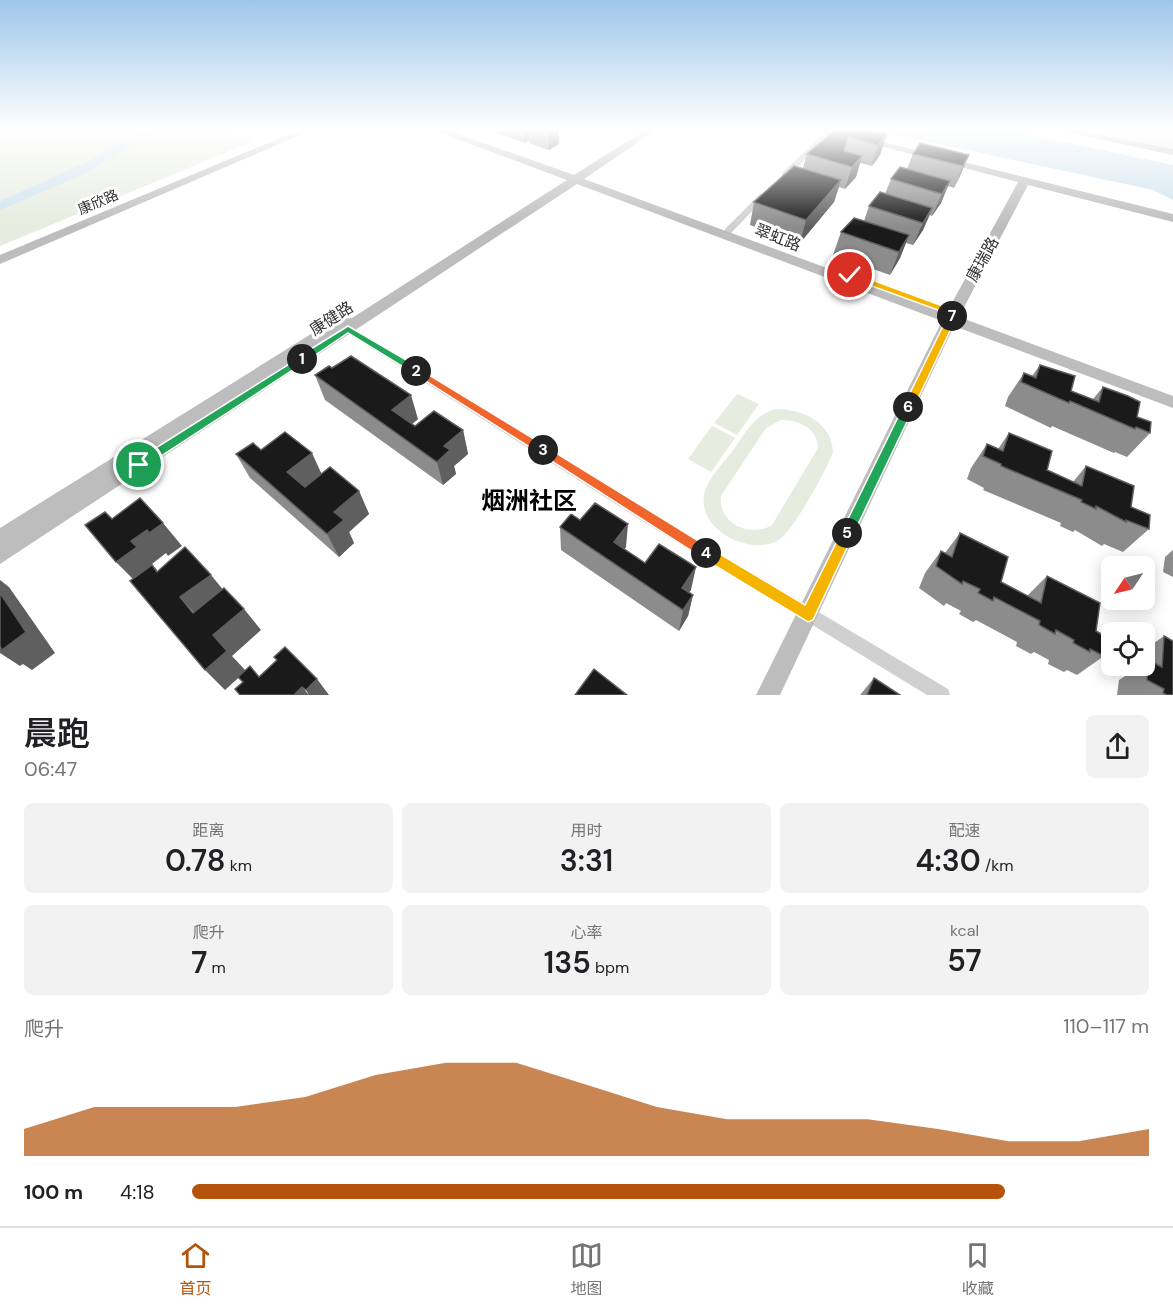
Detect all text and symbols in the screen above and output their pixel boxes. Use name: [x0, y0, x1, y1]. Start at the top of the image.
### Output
street label: 康欣路: [75, 186, 121, 218]
street label: 翠虹路: [752, 219, 804, 256]
street label: 康瑞路: [962, 233, 1003, 285]
pin: [824, 249, 875, 300]
icon: check: [833, 258, 866, 291]
street label: 康健路: [305, 297, 357, 340]
pin: 7: [937, 301, 967, 331]
text: 7: [948, 305, 956, 326]
pin: 1: [287, 344, 317, 374]
text: 1: [299, 348, 305, 369]
pin: 2: [401, 356, 431, 386]
text: 2: [411, 360, 421, 381]
pin: 6: [893, 392, 923, 422]
text: 6: [903, 396, 913, 417]
pin: 3: [528, 435, 558, 465]
pin: [113, 439, 164, 490]
text: 3: [538, 439, 548, 460]
icon: arrive: [122, 448, 155, 481]
district label: 烟洲社区: [481, 485, 577, 516]
pin: 5: [832, 518, 862, 548]
text: 5: [842, 522, 852, 543]
pin: 4: [691, 538, 721, 568]
text: 4: [701, 542, 711, 563]
north arrow: [1101, 556, 1155, 610]
map controls: [1101, 556, 1155, 676]
button: locate: [1101, 622, 1155, 676]
text: 晨跑: [24, 712, 90, 755]
button: share: [1086, 715, 1149, 778]
text: 06:47: [24, 756, 77, 782]
text: 距离: [192, 820, 225, 841]
text: 用时: [570, 820, 603, 841]
text: 配速: [948, 820, 981, 841]
text: 0.78: [165, 841, 225, 880]
text: 3:31: [560, 841, 613, 880]
text: 4:30: [915, 841, 981, 880]
text: km: [225, 855, 252, 876]
text: /km: [981, 855, 1014, 876]
text: kcal: [950, 920, 979, 941]
text: 爬升: [192, 922, 225, 943]
text: 心率: [570, 922, 603, 943]
text: 57: [947, 941, 982, 980]
text: 7: [191, 943, 207, 982]
text: 135: [544, 943, 591, 982]
text: m: [207, 957, 226, 978]
text: bpm: [591, 957, 629, 978]
text: 110–117 m: [1063, 1013, 1149, 1039]
text: 爬升: [24, 1016, 64, 1042]
text: 100 m: [24, 1179, 83, 1205]
text: 4:18: [120, 1179, 155, 1205]
tab: 首页: [179, 1239, 212, 1299]
tab: 地图: [570, 1239, 603, 1299]
tab: 收藏: [961, 1239, 994, 1299]

